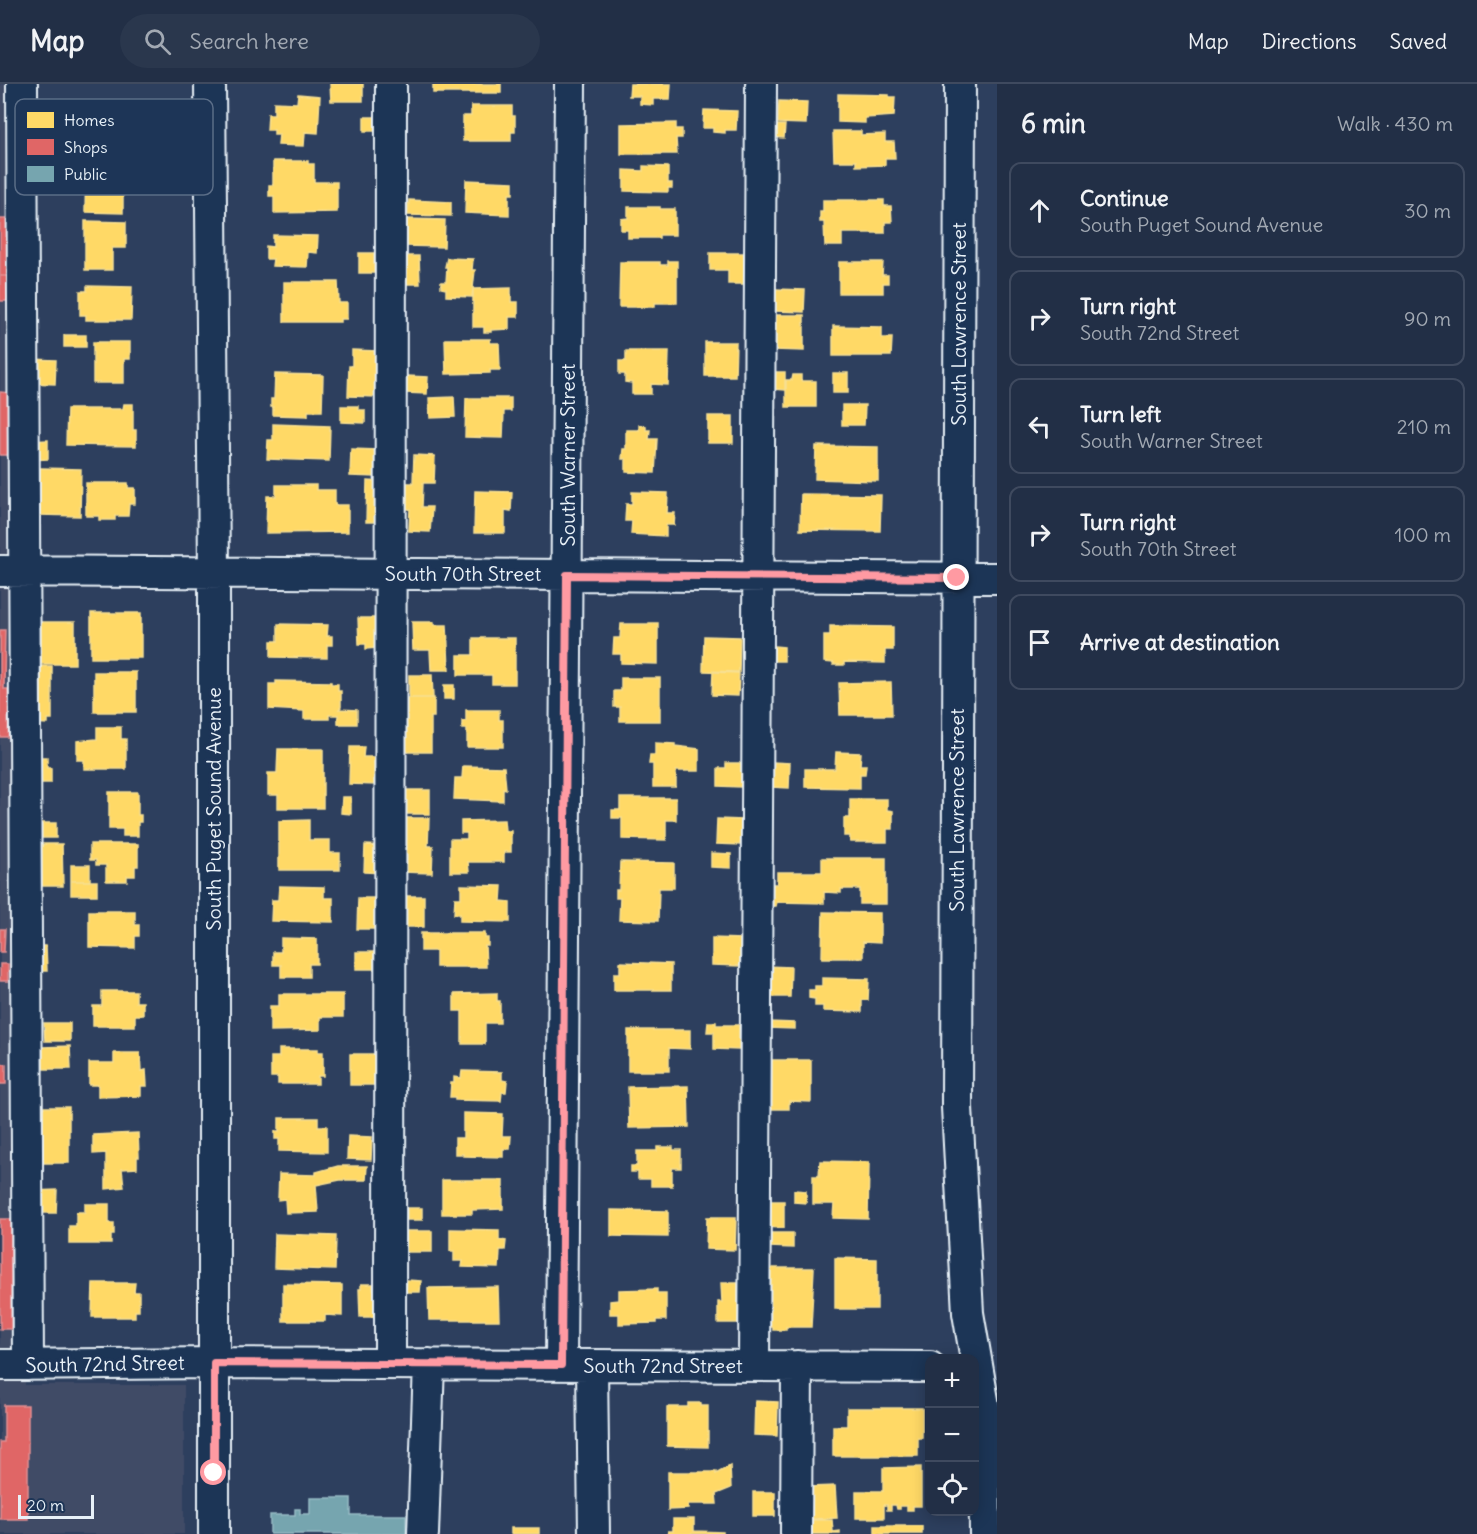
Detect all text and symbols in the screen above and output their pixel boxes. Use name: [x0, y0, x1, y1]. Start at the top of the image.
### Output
search box: [120, 14, 540, 68]
text: Map: [30, 23, 84, 59]
icon: search: [141, 25, 174, 58]
text: Search here: [189, 27, 309, 55]
text: Map: [1188, 28, 1229, 55]
text: Directions: [1262, 28, 1356, 55]
text: Saved: [1389, 28, 1447, 55]
legend: [15, 99, 213, 195]
text: 6 min: [1021, 107, 1086, 140]
text: Homes: [64, 110, 114, 130]
text: Walk · 430 m: [1337, 111, 1453, 136]
text: Shops: [64, 137, 108, 157]
text: Public: [64, 164, 107, 184]
text: Continue: [1080, 184, 1169, 212]
icon: ahead: [1023, 194, 1056, 227]
text: 30 m: [1404, 198, 1451, 223]
text: South Puget Sound Avenue: [1080, 212, 1323, 237]
street label: South Lawrence Street: [946, 222, 971, 426]
text: Turn right: [1080, 292, 1176, 320]
icon: right: [1023, 302, 1056, 335]
text: 90 m: [1404, 306, 1451, 331]
text: South 72nd Street: [1080, 320, 1239, 345]
street label: South Warner Street: [555, 363, 580, 546]
text: Turn left: [1080, 400, 1161, 428]
icon: left: [1023, 410, 1056, 443]
text: 210 m: [1397, 414, 1451, 439]
text: South Warner Street: [1080, 428, 1263, 453]
text: Turn right: [1080, 508, 1176, 536]
icon: right: [1023, 518, 1056, 551]
text: 100 m: [1394, 522, 1451, 547]
text: South 70th Street: [1080, 536, 1236, 561]
street label: South 70th Street: [385, 561, 541, 586]
route end: [943, 564, 969, 590]
icon: arrive: [1023, 626, 1056, 659]
text: Arrive at destination: [1080, 628, 1280, 656]
street label: South Puget Sound Avenue: [201, 687, 226, 931]
street label: South Lawrence Street: [944, 708, 969, 912]
street label: South 72nd Street: [25, 1350, 185, 1377]
street label: South 72nd Street: [583, 1353, 743, 1378]
map controls: [925, 1354, 979, 1516]
button: +: [925, 1354, 979, 1408]
button: −: [925, 1408, 979, 1462]
route start: [200, 1459, 226, 1485]
button: locate: [925, 1462, 979, 1516]
scale bar: [18, 1492, 94, 1520]
text: 20 m: [27, 1495, 64, 1515]

